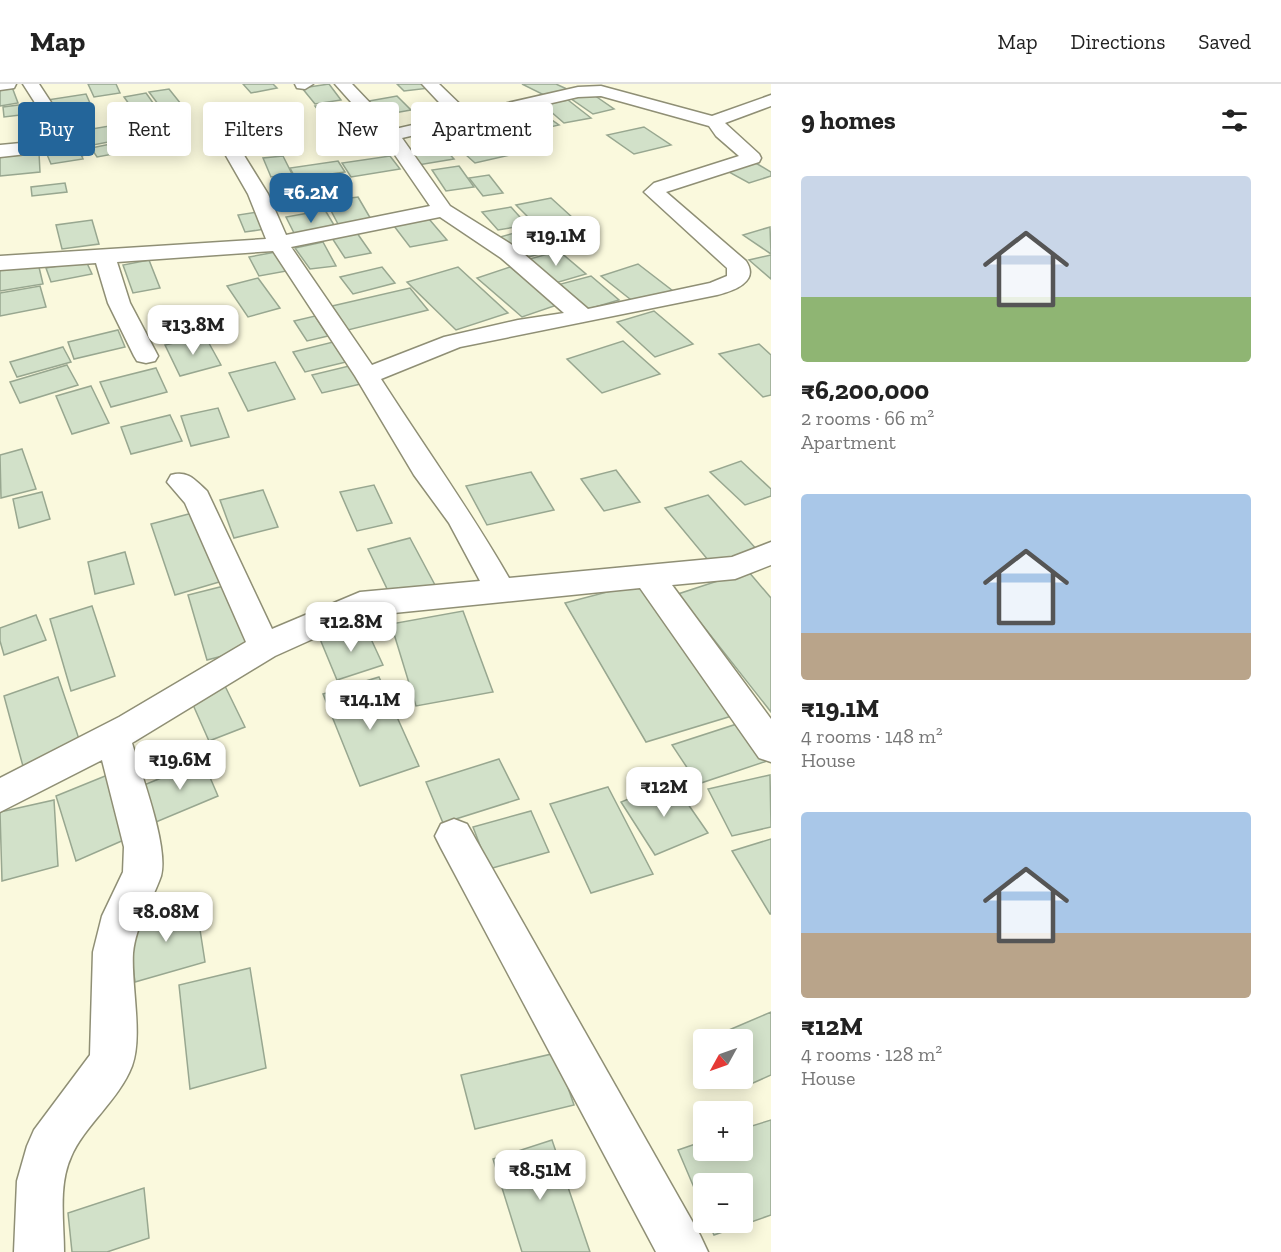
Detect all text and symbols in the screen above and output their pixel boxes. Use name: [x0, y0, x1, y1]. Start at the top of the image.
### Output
text: Map: [30, 25, 85, 58]
text: Map: [998, 29, 1038, 54]
text: Directions: [1071, 29, 1165, 54]
text: Saved: [1198, 29, 1251, 54]
chip: Buy: [18, 102, 95, 156]
chip: Rent: [107, 102, 191, 156]
chip: Filters: [203, 102, 304, 156]
chip: New: [316, 102, 399, 156]
chip: Apartment: [411, 102, 553, 156]
text: 9 homes: [801, 104, 896, 136]
icon: filters: [1218, 104, 1251, 137]
pin: ₹6.2M: [269, 173, 353, 224]
text: ₹6.2M: [284, 180, 338, 204]
icon: home: [972, 215, 1080, 323]
pin: ₹19.1M: [507, 216, 605, 267]
text: ₹19.1M: [526, 223, 586, 247]
pin: ₹13.8M: [144, 305, 242, 356]
text: ₹13.8M: [162, 312, 224, 336]
text: ₹6,200,000: [801, 374, 929, 406]
text: 2 rooms · 66 m²: [801, 406, 934, 430]
text: Apartment: [801, 430, 896, 454]
icon: home: [972, 533, 1080, 641]
pin: ₹12.8M: [302, 602, 400, 653]
text: ₹12.8M: [320, 609, 382, 633]
pin: ₹14.1M: [321, 680, 419, 731]
text: ₹14.1M: [340, 687, 400, 711]
text: ₹19.1M: [801, 692, 879, 724]
text: 4 rooms · 148 m²: [801, 724, 943, 748]
pin: ₹19.6M: [131, 740, 229, 791]
text: ₹19.6M: [149, 747, 211, 771]
text: House: [801, 748, 855, 772]
pin: ₹12M: [628, 767, 700, 818]
text: ₹12M: [640, 774, 688, 798]
icon: home: [972, 851, 1080, 959]
pin: ₹8.08M: [117, 892, 215, 943]
text: ₹8.08M: [133, 899, 199, 923]
text: ₹12M: [801, 1010, 863, 1042]
north arrow: [693, 1029, 753, 1089]
map controls: [693, 1029, 753, 1233]
text: 4 rooms · 128 m²: [801, 1042, 942, 1066]
text: House: [801, 1066, 855, 1090]
button: +: [693, 1101, 753, 1161]
pin: ₹8.51M: [491, 1150, 589, 1201]
text: ₹8.51M: [509, 1157, 571, 1181]
button: −: [693, 1173, 753, 1233]

